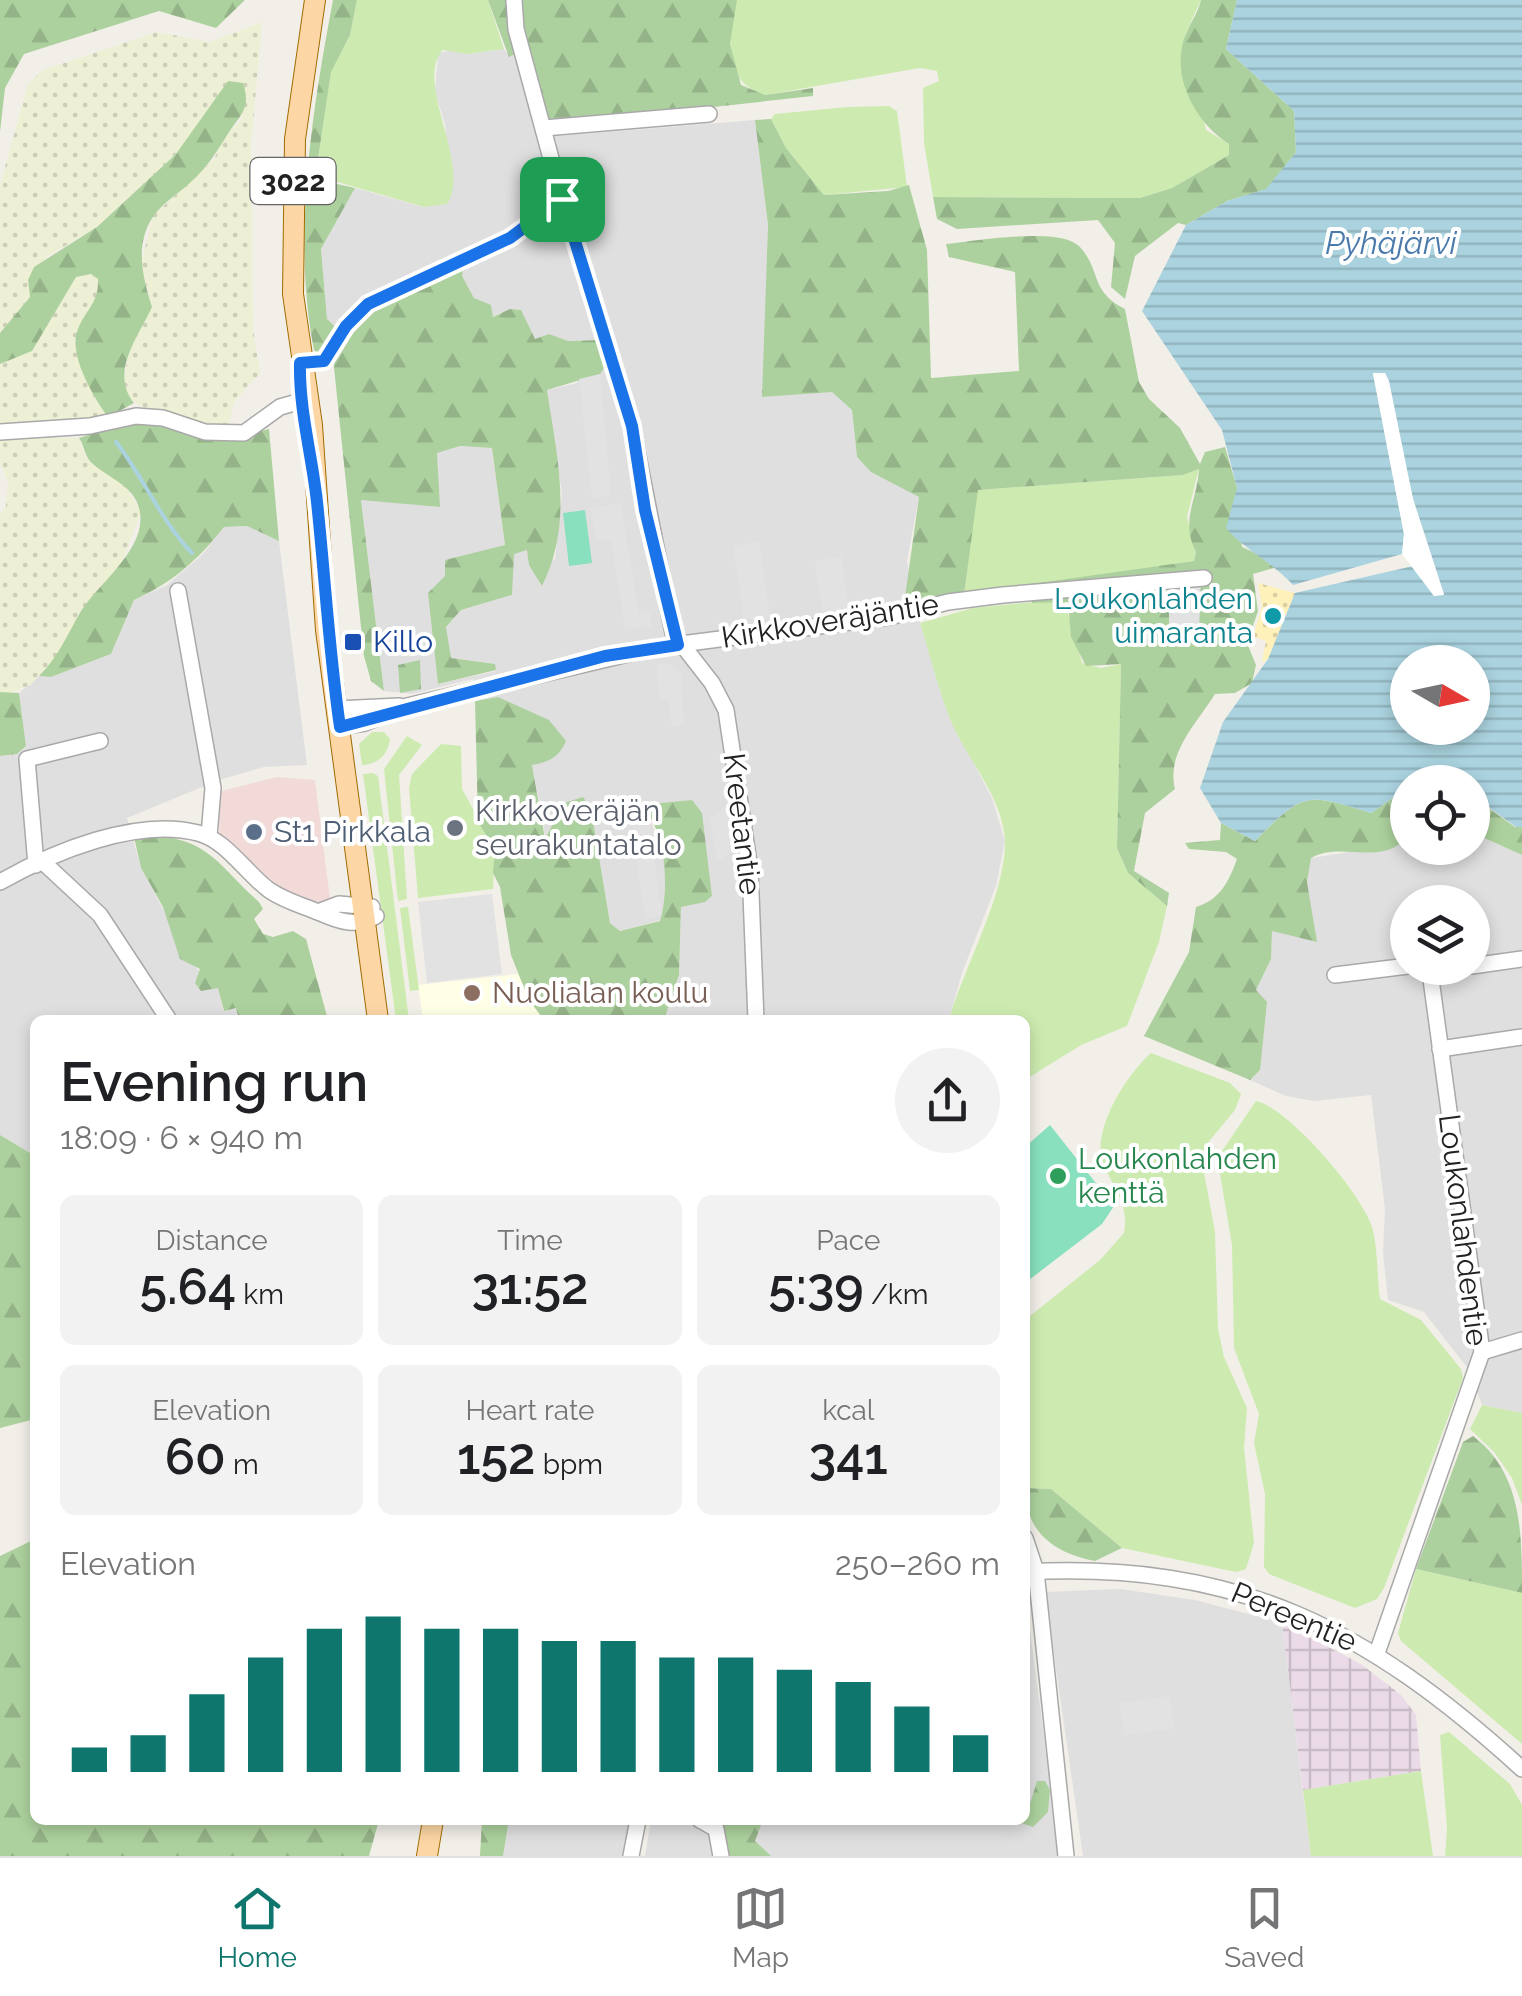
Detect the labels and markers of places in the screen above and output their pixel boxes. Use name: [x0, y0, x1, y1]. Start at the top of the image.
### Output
pin: [520, 157, 605, 242]
place label: Loukonlahden uimaranta: [1054, 581, 1253, 650]
marker: Loukonlahden uimaranta: [1262, 605, 1284, 627]
place label: Killo: [373, 624, 433, 659]
marker: Killo: [342, 631, 364, 653]
place label: Kirkkoveräjän seurakuntatalo: [475, 793, 682, 862]
place label: St1 Pirkkala: [274, 814, 431, 849]
marker: Kirkkoveräjän seurakuntatalo: [444, 817, 466, 839]
marker: St1 Pirkkala: [243, 821, 265, 843]
place label: Nuolialan koulu: [492, 975, 708, 1010]
marker: Nuolialan koulu: [461, 982, 483, 1004]
place label: Loukonlahden kenttä: [1078, 1141, 1277, 1210]
marker: Loukonlahden kenttä: [1047, 1165, 1069, 1187]

